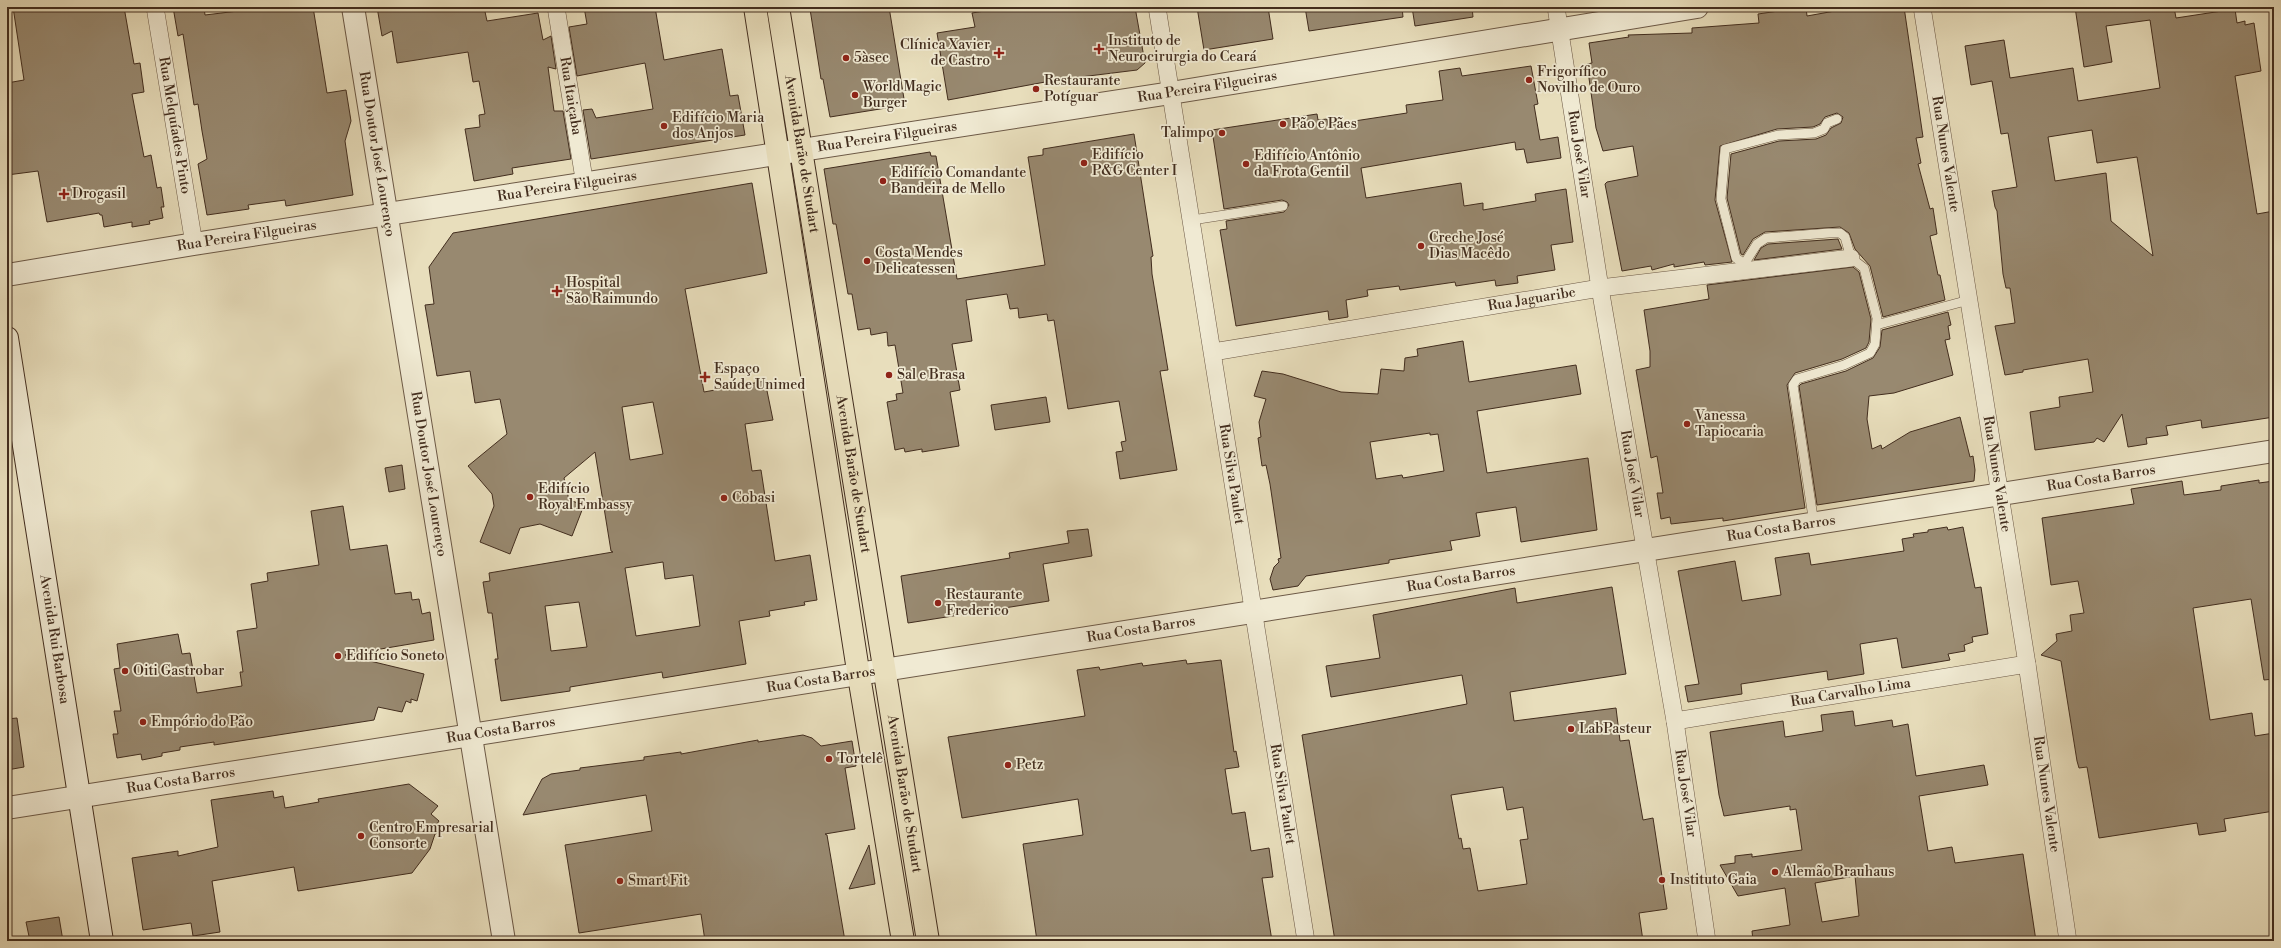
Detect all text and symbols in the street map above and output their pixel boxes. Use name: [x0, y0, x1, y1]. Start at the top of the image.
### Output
place label: Instituto de Neurocirurgia do Ceará: [1108, 32, 1257, 66]
place label: Clínica Xavier de Castro: [900, 36, 990, 70]
marker: Instituto de Neurocirurgia do Ceará: [1093, 43, 1105, 55]
marker: Clínica Xavier de Castro: [993, 47, 1005, 59]
place label: 5àsec: [854, 49, 889, 67]
marker: 5àsec: [841, 53, 851, 63]
street label: Rua Melquíades Pinto: [154, 55, 195, 196]
street label: Rua Itaiçaba: [555, 55, 586, 137]
place label: Frigorífico Novilho de Ouro: [1537, 63, 1640, 97]
street label: Rua Pereira Filgueiras: [1136, 67, 1278, 107]
street label: Rua Doutor José Lourenço: [355, 70, 399, 238]
place label: Restaurante Potíguar: [1044, 72, 1120, 106]
street label: Avenida Barão de Studart: [780, 73, 823, 234]
marker: Frigorífico Novilho de Ouro: [1524, 75, 1534, 85]
place label: World Magic Burger: [862, 78, 942, 112]
marker: Restaurante Potíguar: [1031, 84, 1041, 94]
marker: World Magic Burger: [850, 90, 860, 100]
street label: Rua Nunes Valente: [1927, 95, 1964, 214]
place label: Edifício Maria dos Anjos: [672, 109, 765, 143]
street label: Rua José Vilar: [1563, 109, 1595, 199]
place label: Pão e Pães: [1291, 115, 1357, 133]
street label: Rua Pereira Filgueiras: [816, 117, 958, 157]
marker: Pão e Pães: [1278, 119, 1288, 129]
marker: Edifício Maria dos Anjos: [659, 121, 669, 131]
place label: Talimpo: [1161, 124, 1214, 142]
marker: Talimpo: [1217, 128, 1227, 138]
place label: Edifício P&G Center I: [1092, 146, 1178, 180]
place label: Edifício Antônio da Frota Gentil: [1254, 147, 1360, 181]
marker: Edifício P&G Center I: [1079, 158, 1089, 168]
marker: Edifício Antônio da Frota Gentil: [1241, 159, 1251, 169]
place label: Edifício Comandante Bandeira de Mello: [890, 164, 1026, 198]
street label: Rua Pereira Filgueiras: [496, 167, 638, 206]
marker: Edifício Comandante Bandeira de Mello: [878, 176, 888, 186]
place label: Drogasil: [72, 185, 126, 203]
marker: Drogasil: [59, 189, 69, 199]
street label: Rua Pereira Filgueiras: [176, 216, 318, 256]
place label: Creche José Dias Macêdo: [1429, 229, 1510, 263]
marker: Creche José Dias Macêdo: [1416, 241, 1426, 251]
place label: Costa Mendes Delicatessen: [875, 244, 963, 278]
marker: Costa Mendes Delicatessen: [862, 256, 872, 266]
place label: Hospital São Raimundo: [566, 274, 658, 308]
street label: Rua Jaguaribe: [1486, 283, 1577, 315]
marker: Hospital São Raimundo: [551, 285, 563, 297]
place label: Espaço Saúde Unimed: [714, 360, 805, 394]
place label: Sal e Brasa: [897, 366, 966, 384]
marker: Sal e Brasa: [884, 370, 894, 380]
marker: Espaço Saúde Unimed: [699, 371, 711, 383]
street label: Rua Doutor José Lourenço: [406, 390, 451, 558]
street label: Avenida Barão de Studart: [831, 393, 875, 554]
place label: Vanessa Tapiocaria: [1694, 407, 1765, 441]
street label: Rua Nunes Valente: [1978, 414, 2015, 534]
marker: Vanessa Tapiocaria: [1682, 419, 1692, 429]
street label: Rua Silva Paulet: [1215, 422, 1248, 526]
street label: Rua José Vilar: [1616, 429, 1649, 519]
street label: Rua Costa Barros: [2046, 461, 2157, 496]
place label: Edifício Royal Embassy: [538, 480, 633, 514]
place label: Cobasi: [732, 489, 776, 507]
marker: Edifício Royal Embassy: [525, 492, 535, 502]
marker: Cobasi: [719, 493, 729, 503]
street label: Rua Costa Barros: [1726, 511, 1837, 546]
street label: Rua Costa Barros: [1405, 562, 1517, 596]
street label: Avenida Rui Barbosa: [35, 572, 74, 706]
place label: Restaurante Frederico: [946, 586, 1022, 620]
marker: Restaurante Frederico: [933, 598, 943, 608]
street label: Rua Costa Barros: [1085, 612, 1197, 647]
place label: Edifício Soneto: [346, 647, 445, 665]
marker: Edifício Soneto: [333, 651, 343, 661]
place label: Oiti Gastrobar: [133, 662, 224, 680]
street label: Rua Costa Barros: [765, 662, 877, 697]
marker: Oiti Gastrobar: [120, 666, 130, 676]
street label: Rua Carvalho Lima: [1789, 674, 1913, 711]
place label: Empório do Pão: [151, 713, 253, 731]
street label: Rua Costa Barros: [445, 713, 557, 748]
street label: Avenida Barão de Studart: [883, 713, 926, 874]
marker: Empório do Pão: [138, 717, 148, 727]
place label: LabPasteur: [1579, 720, 1651, 738]
marker: LabPasteur: [1566, 724, 1576, 734]
street label: Rua Nunes Valente: [2029, 735, 2064, 854]
street label: Rua Silva Paulet: [1266, 742, 1299, 846]
street label: Rua José Vilar: [1670, 748, 1701, 839]
place label: Tortelê: [837, 750, 883, 768]
marker: Tortelê: [824, 754, 834, 764]
place label: Petz: [1016, 756, 1044, 774]
marker: Petz: [1003, 760, 1013, 770]
street label: Rua Costa Barros: [125, 763, 236, 798]
place label: Centro Empresarial Consorte: [369, 819, 494, 853]
marker: Centro Empresarial Consorte: [356, 831, 366, 841]
place label: Alemão Brauhaus: [1782, 863, 1894, 881]
marker: Alemão Brauhaus: [1770, 867, 1780, 877]
place label: Instituto Gaia: [1670, 871, 1758, 889]
place label: Smart Fit: [628, 872, 688, 890]
marker: Instituto Gaia: [1657, 875, 1667, 885]
marker: Smart Fit: [615, 876, 625, 886]

